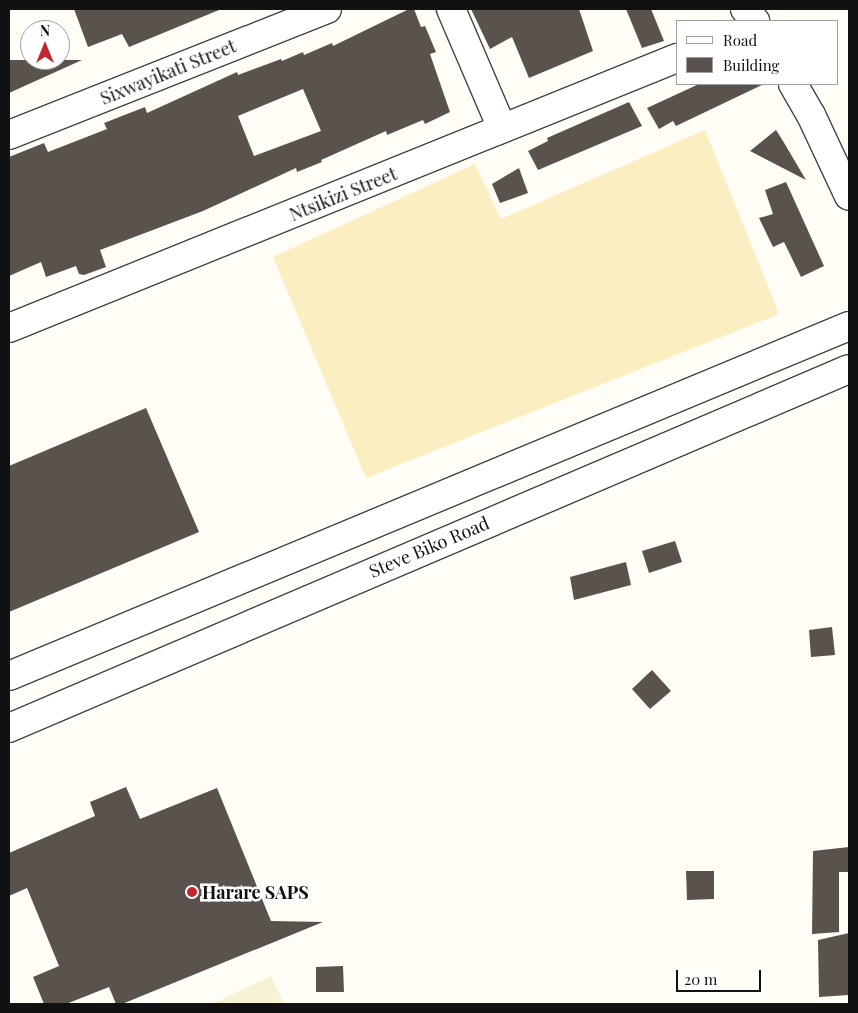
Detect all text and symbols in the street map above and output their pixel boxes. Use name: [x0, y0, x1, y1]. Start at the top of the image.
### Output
north arrow: [20, 20, 70, 70]
legend: [676, 20, 838, 85]
text: N: [40, 21, 50, 40]
text: Road: [723, 30, 757, 50]
street label: Sixwayikati Street: [97, 35, 239, 109]
text: Building: [723, 55, 779, 75]
street label: Ntsikizi Street: [286, 163, 400, 225]
street label: Steve Biko Road: [366, 512, 492, 582]
place label: Harare SAPS: [202, 881, 309, 903]
marker: Harare SAPS: [186, 886, 198, 898]
scale bar: [678, 960, 763, 992]
text: 20 m: [684, 969, 717, 989]

